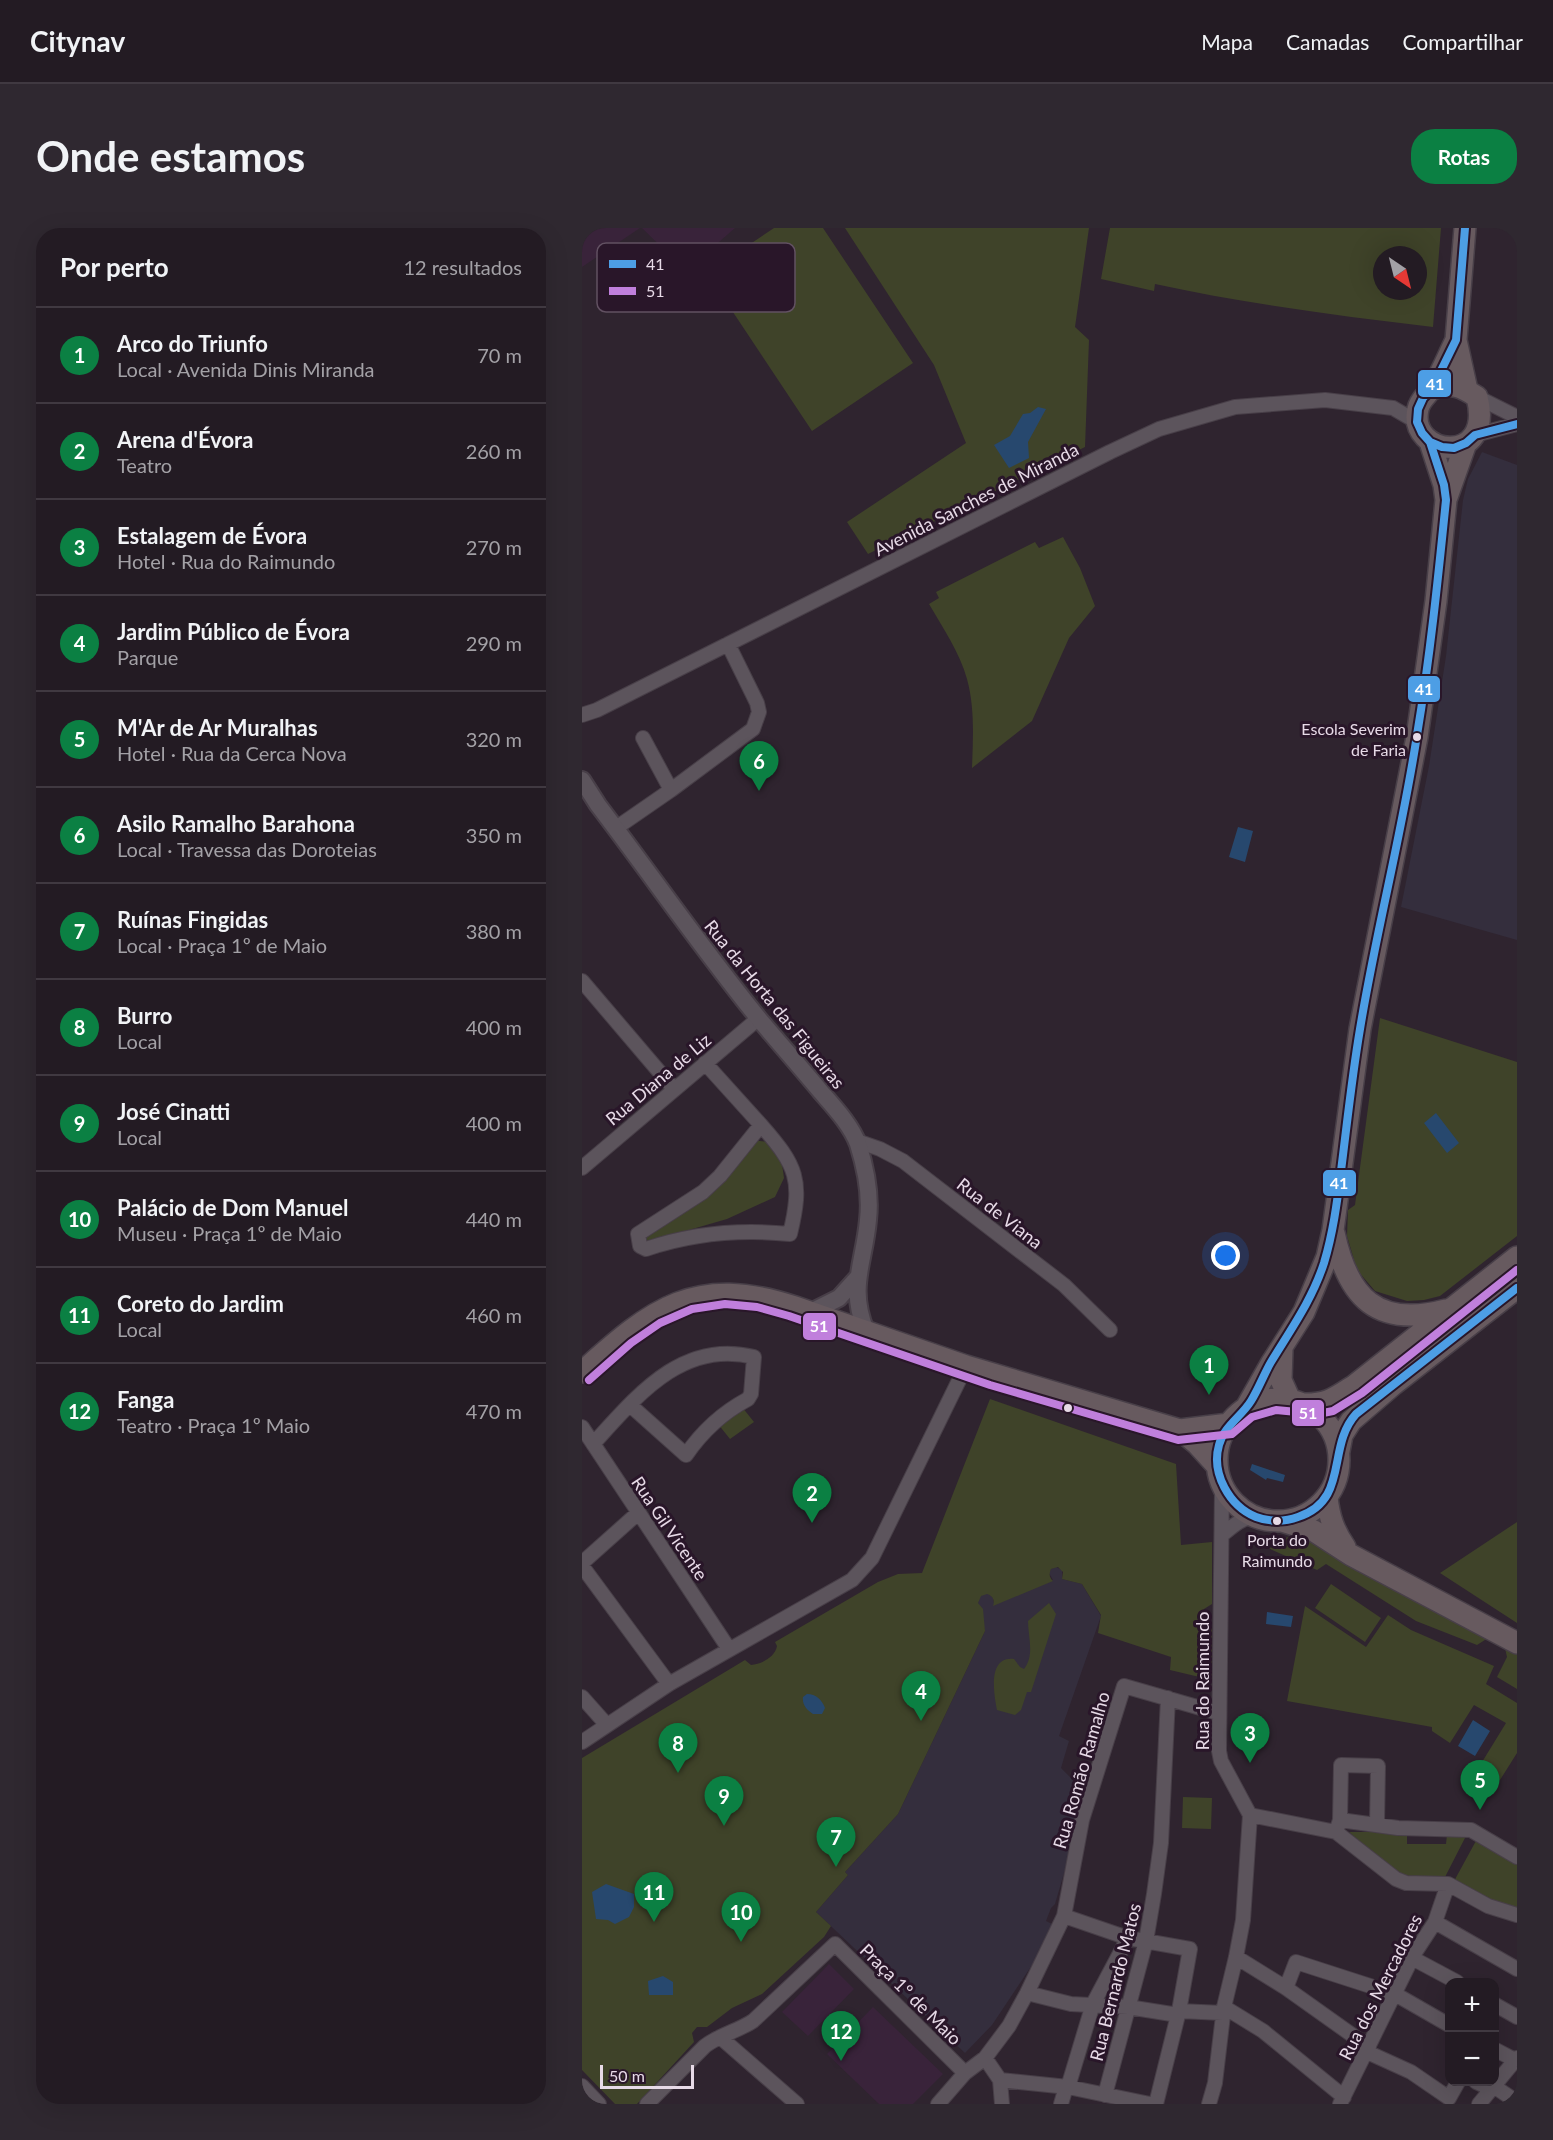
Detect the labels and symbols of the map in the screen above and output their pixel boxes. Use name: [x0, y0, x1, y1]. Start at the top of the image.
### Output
legend: [597, 243, 795, 312]
north arrow: [1373, 246, 1427, 300]
text: 41: [646, 254, 665, 273]
text: 51: [646, 281, 665, 300]
line badge: 41: [1417, 369, 1452, 398]
text: 41: [1426, 374, 1444, 393]
street label: Avenida Sanches de Miranda: [870, 438, 1082, 560]
line badge: 41: [1407, 675, 1441, 703]
text: 41: [1415, 679, 1433, 698]
place label: Escola Severim de Faria: [1301, 719, 1406, 759]
marker: Escola Severim de Faria: [1411, 731, 1423, 743]
pin: 6: [740, 742, 778, 791]
street label: Rua da Horta das Figueiras: [700, 915, 850, 1093]
street label: Rua Diana de Liz: [601, 1029, 715, 1129]
line badge: 41: [1322, 1169, 1357, 1197]
street label: Rua de Viana: [953, 1173, 1047, 1253]
text: 41: [1330, 1173, 1348, 1192]
your location: [1211, 1241, 1240, 1270]
line badge: 51: [802, 1312, 837, 1341]
text: 51: [810, 1316, 828, 1335]
pin: 1: [1190, 1346, 1228, 1395]
line badge: 51: [1291, 1399, 1325, 1427]
unlabelled marker: [1062, 1402, 1074, 1414]
text: 51: [1299, 1403, 1317, 1422]
street label: Rua Gil Vicente: [627, 1472, 713, 1584]
pin: 2: [792, 1474, 832, 1523]
marker: Porta do Raimundo: [1271, 1515, 1283, 1527]
place label: Porta do Raimundo: [1242, 1530, 1312, 1570]
street label: Rua do Raimundo: [1191, 1612, 1213, 1750]
pin: 4: [902, 1672, 940, 1721]
street label: Rua Romão Ramalho: [1048, 1689, 1114, 1851]
pin: 3: [1230, 1714, 1270, 1763]
pin: 8: [658, 1724, 698, 1773]
pin: 5: [1460, 1760, 1500, 1810]
pin: 9: [704, 1776, 744, 1826]
pin: 7: [816, 1818, 856, 1867]
pin: 11: [634, 1872, 674, 1922]
pin: 10: [722, 1892, 760, 1942]
street label: Rua Bernardo Matos: [1085, 1901, 1145, 2063]
street label: Rua dos Mercadores: [1334, 1910, 1426, 2064]
street label: Praça 1º de Maio: [856, 1939, 966, 2049]
pin: 12: [822, 2012, 860, 2061]
scale bar: [600, 2062, 694, 2090]

